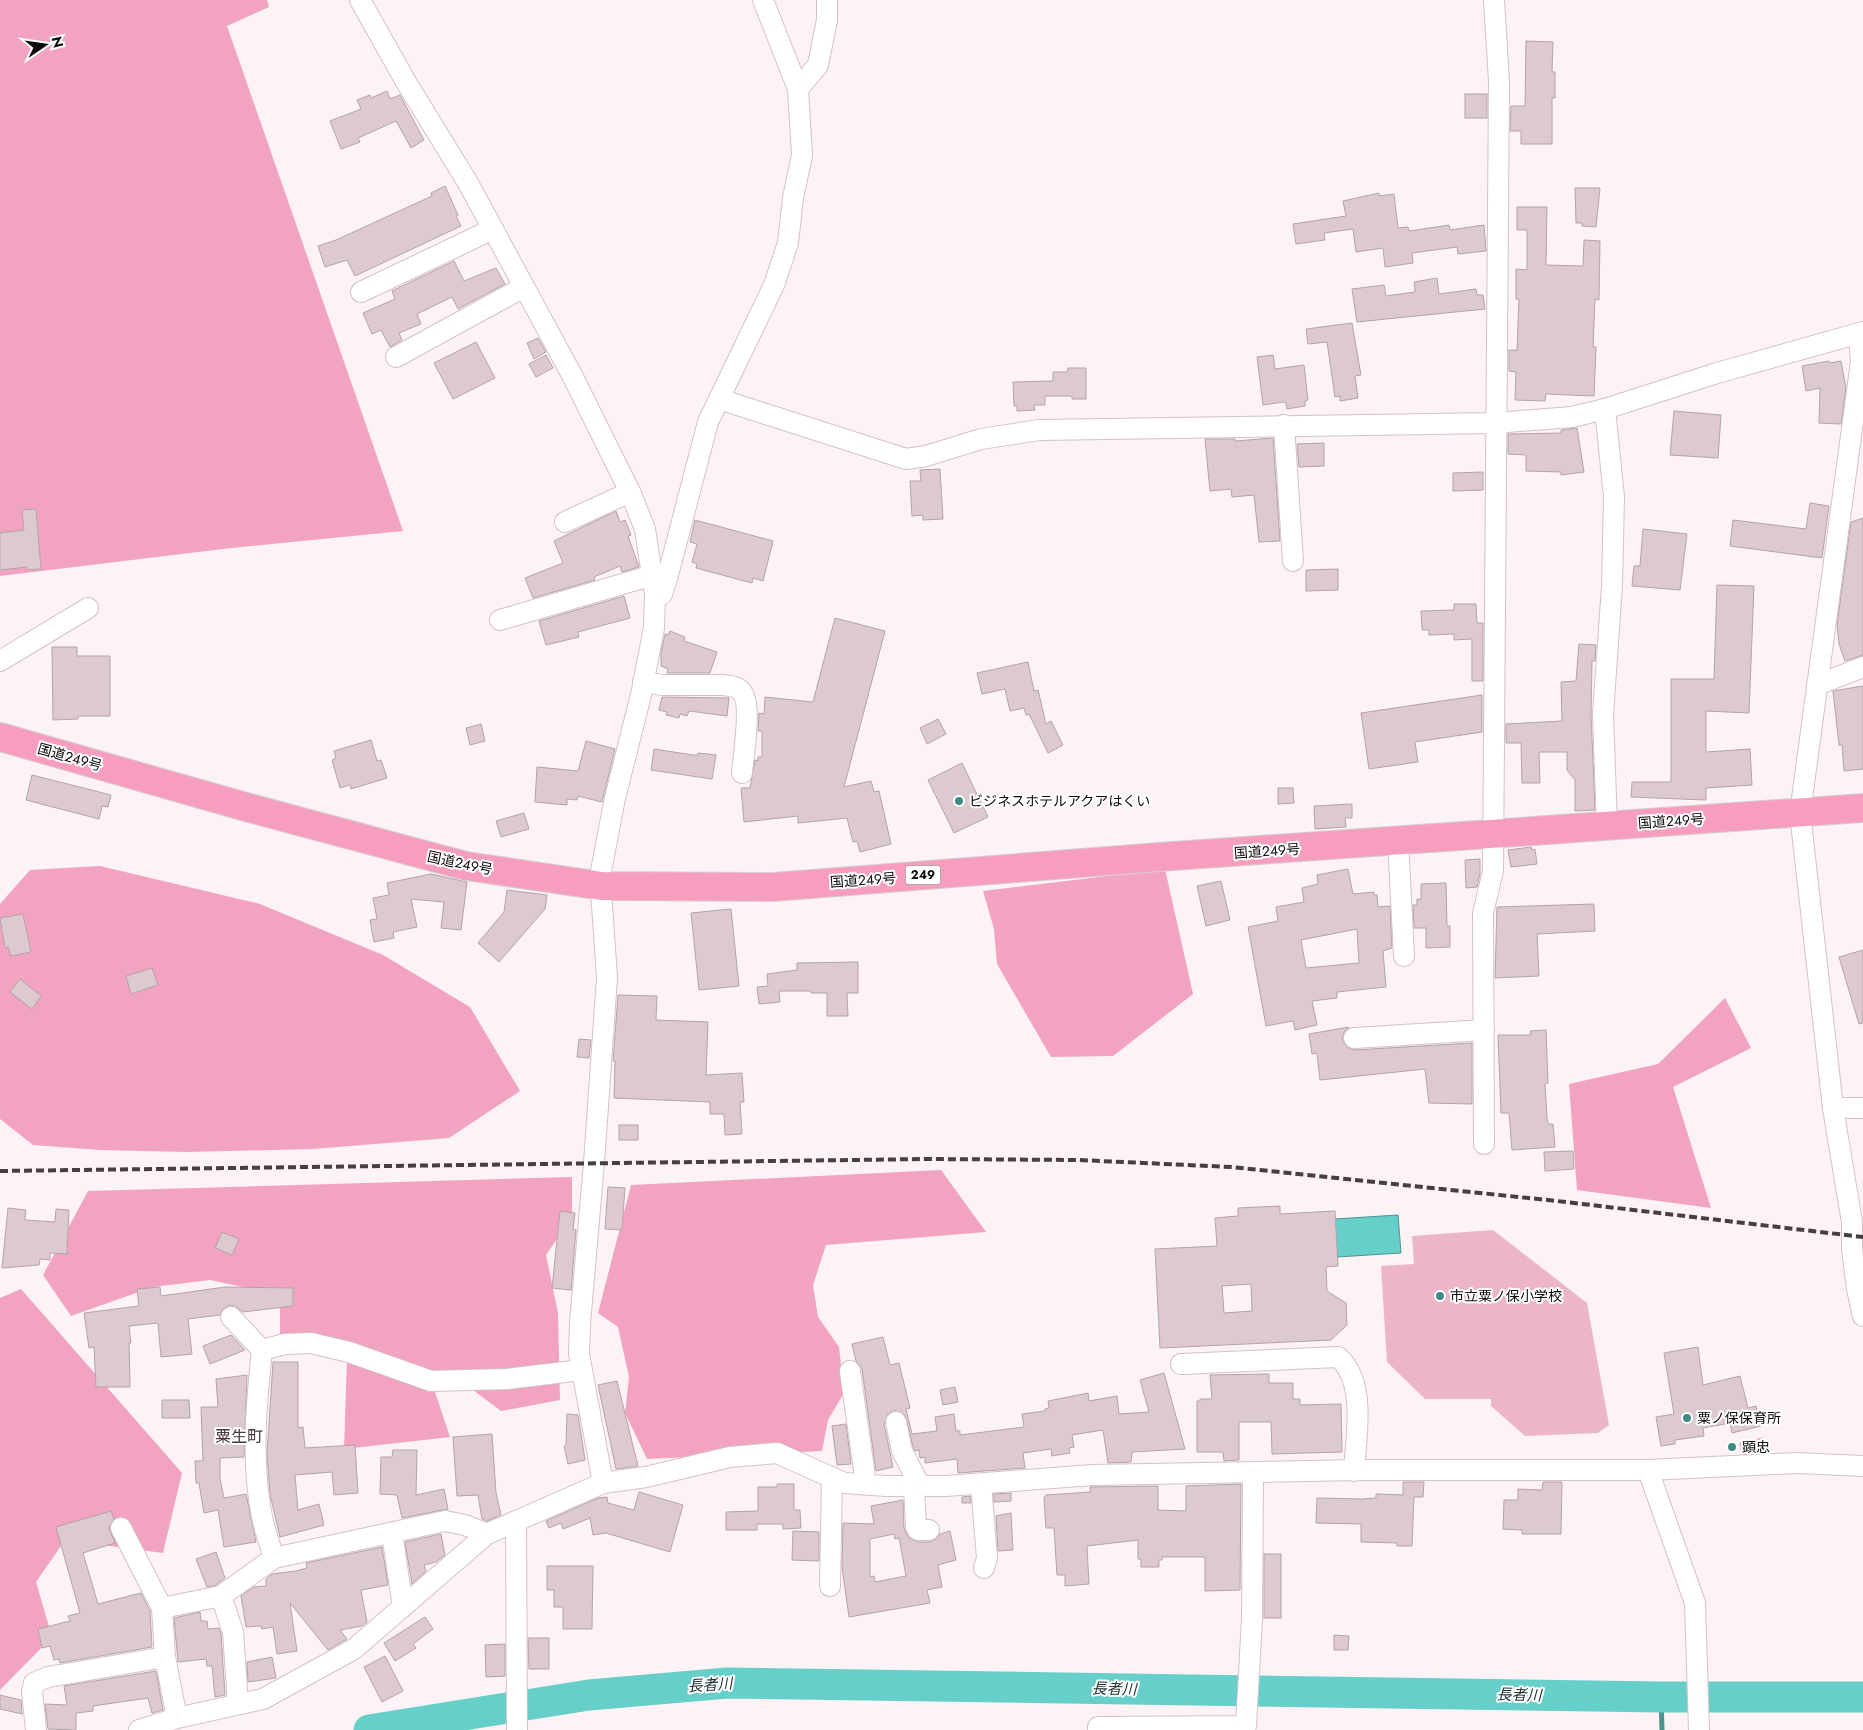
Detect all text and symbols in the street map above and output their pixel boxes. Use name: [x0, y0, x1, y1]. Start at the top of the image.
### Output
north arrow: [20, 20, 70, 70]
text: N: [47, 34, 69, 50]
street label: 国道249号: [35, 738, 105, 776]
place label: ビジネスホテルアクアはくい: [969, 791, 1150, 811]
marker: ビジネスホテルアクアはくい: [953, 795, 965, 807]
street label: 国道249号: [1637, 809, 1705, 833]
street label: 国道249号: [1233, 839, 1301, 863]
street label: 国道249号: [426, 846, 494, 880]
road number: 249: [906, 866, 940, 884]
street label: 国道249号: [829, 868, 897, 892]
place label: 市立粟ノ保小学校: [1450, 1286, 1562, 1306]
marker: 市立粟ノ保小学校: [1434, 1290, 1446, 1302]
place label: 粟ノ保保育所: [1697, 1408, 1781, 1428]
marker: 粟ノ保保育所: [1681, 1412, 1693, 1424]
district label: 粟生町: [215, 1425, 263, 1448]
place label: 顕忠: [1742, 1437, 1770, 1457]
marker: 顕忠: [1726, 1441, 1738, 1453]
water label: 長者川: [687, 1672, 735, 1698]
water label: 長者川: [1091, 1678, 1139, 1700]
water label: 長者川: [1496, 1684, 1544, 1706]

